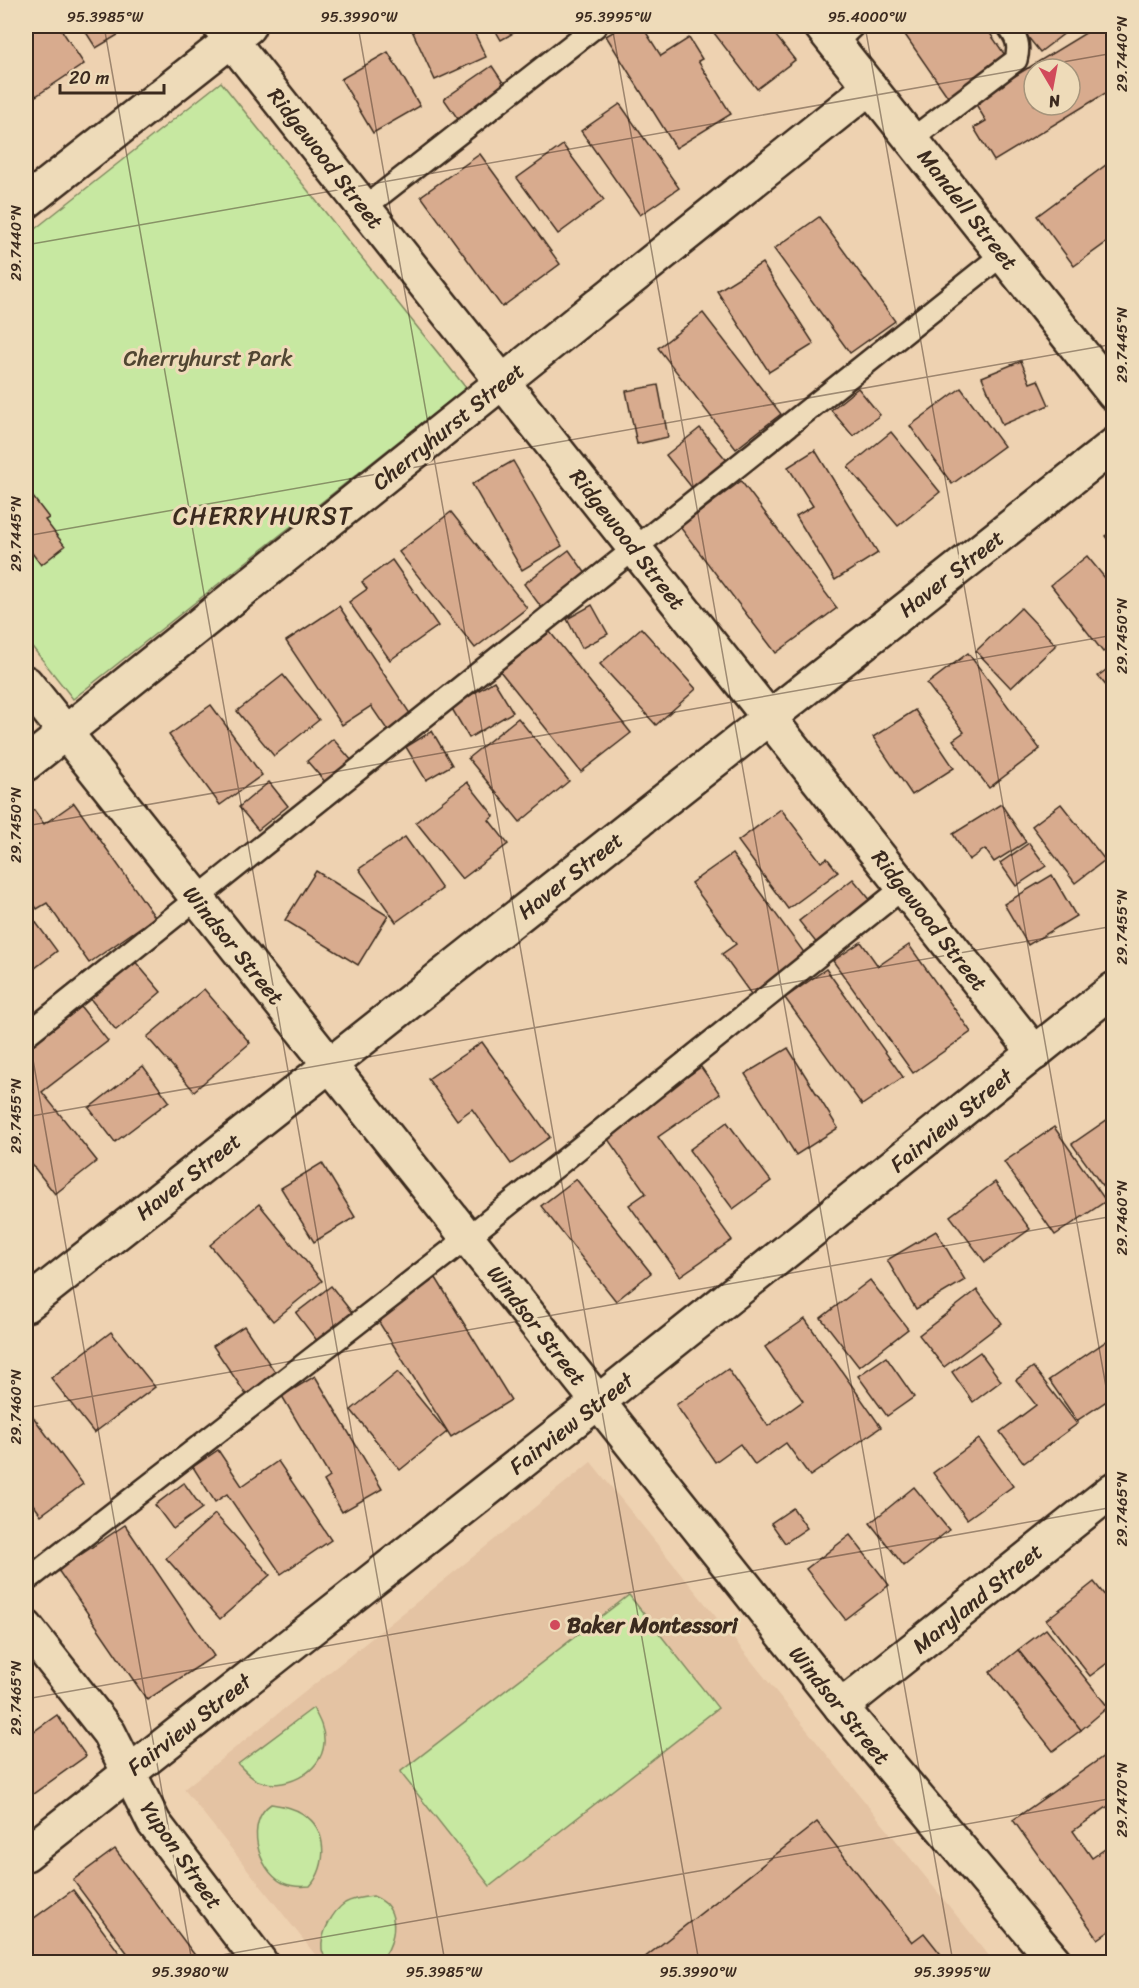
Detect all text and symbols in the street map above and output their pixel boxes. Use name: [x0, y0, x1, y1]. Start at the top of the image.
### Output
text: 95.3985°W: [67, 4, 144, 30]
text: 95.3990°W: [320, 4, 398, 30]
text: 95.3995°W: [575, 4, 652, 30]
text: 95.4000°W: [828, 4, 907, 30]
text: 29.7440°N: [1109, 15, 1135, 92]
scale bar: [60, 57, 164, 95]
north arrow: [1022, 57, 1082, 117]
text: 20 m: [69, 62, 109, 94]
street label: Ridgewood Street: [257, 79, 394, 238]
text: N: [1046, 86, 1063, 117]
street label: Mandell Street: [907, 140, 1028, 279]
text: 29.7440°N: [3, 204, 29, 281]
text: 29.7445°N: [1109, 307, 1135, 383]
park label: Cherryhurst Park: [124, 339, 293, 378]
street label: Cherryhurst Street: [363, 352, 534, 501]
street label: Ridgewood Street: [559, 460, 696, 619]
district label: CHERRYHURST: [173, 495, 353, 537]
text: 29.7445°N: [3, 496, 29, 572]
street label: Haver Street: [890, 519, 1013, 628]
text: 29.7450°N: [1109, 597, 1135, 674]
text: 29.7450°N: [3, 786, 29, 863]
street label: Haver Street: [509, 821, 632, 930]
street label: Ridgewood Street: [861, 841, 998, 1000]
street label: Windsor Street: [173, 877, 295, 1014]
text: 29.7455°N: [1109, 889, 1135, 965]
street label: Fairview Street: [881, 1057, 1023, 1183]
text: 29.7455°N: [3, 1078, 29, 1154]
street label: Haver Street: [127, 1122, 250, 1231]
text: 29.7460°N: [1109, 1180, 1135, 1256]
street label: Windsor Street: [476, 1256, 597, 1395]
street label: Fairview Street: [500, 1361, 643, 1485]
text: 29.7460°N: [3, 1369, 29, 1445]
text: 29.7465°N: [1109, 1471, 1135, 1546]
street label: Maryland Street: [903, 1533, 1052, 1664]
place label: Baker Montessori: [567, 1606, 739, 1645]
marker: Baker Montessori: [548, 1618, 562, 1632]
street label: Windsor Street: [779, 1637, 901, 1774]
text: 29.7465°N: [3, 1660, 29, 1735]
street label: Fairview Street: [118, 1662, 261, 1786]
text: 29.7470°N: [1109, 1762, 1135, 1838]
street label: Yupon Street: [130, 1793, 234, 1918]
text: 95.3980°W: [152, 1959, 229, 1985]
text: 95.3985°W: [406, 1959, 483, 1985]
text: 95.3990°W: [659, 1959, 737, 1985]
text: 95.3995°W: [914, 1959, 991, 1985]

